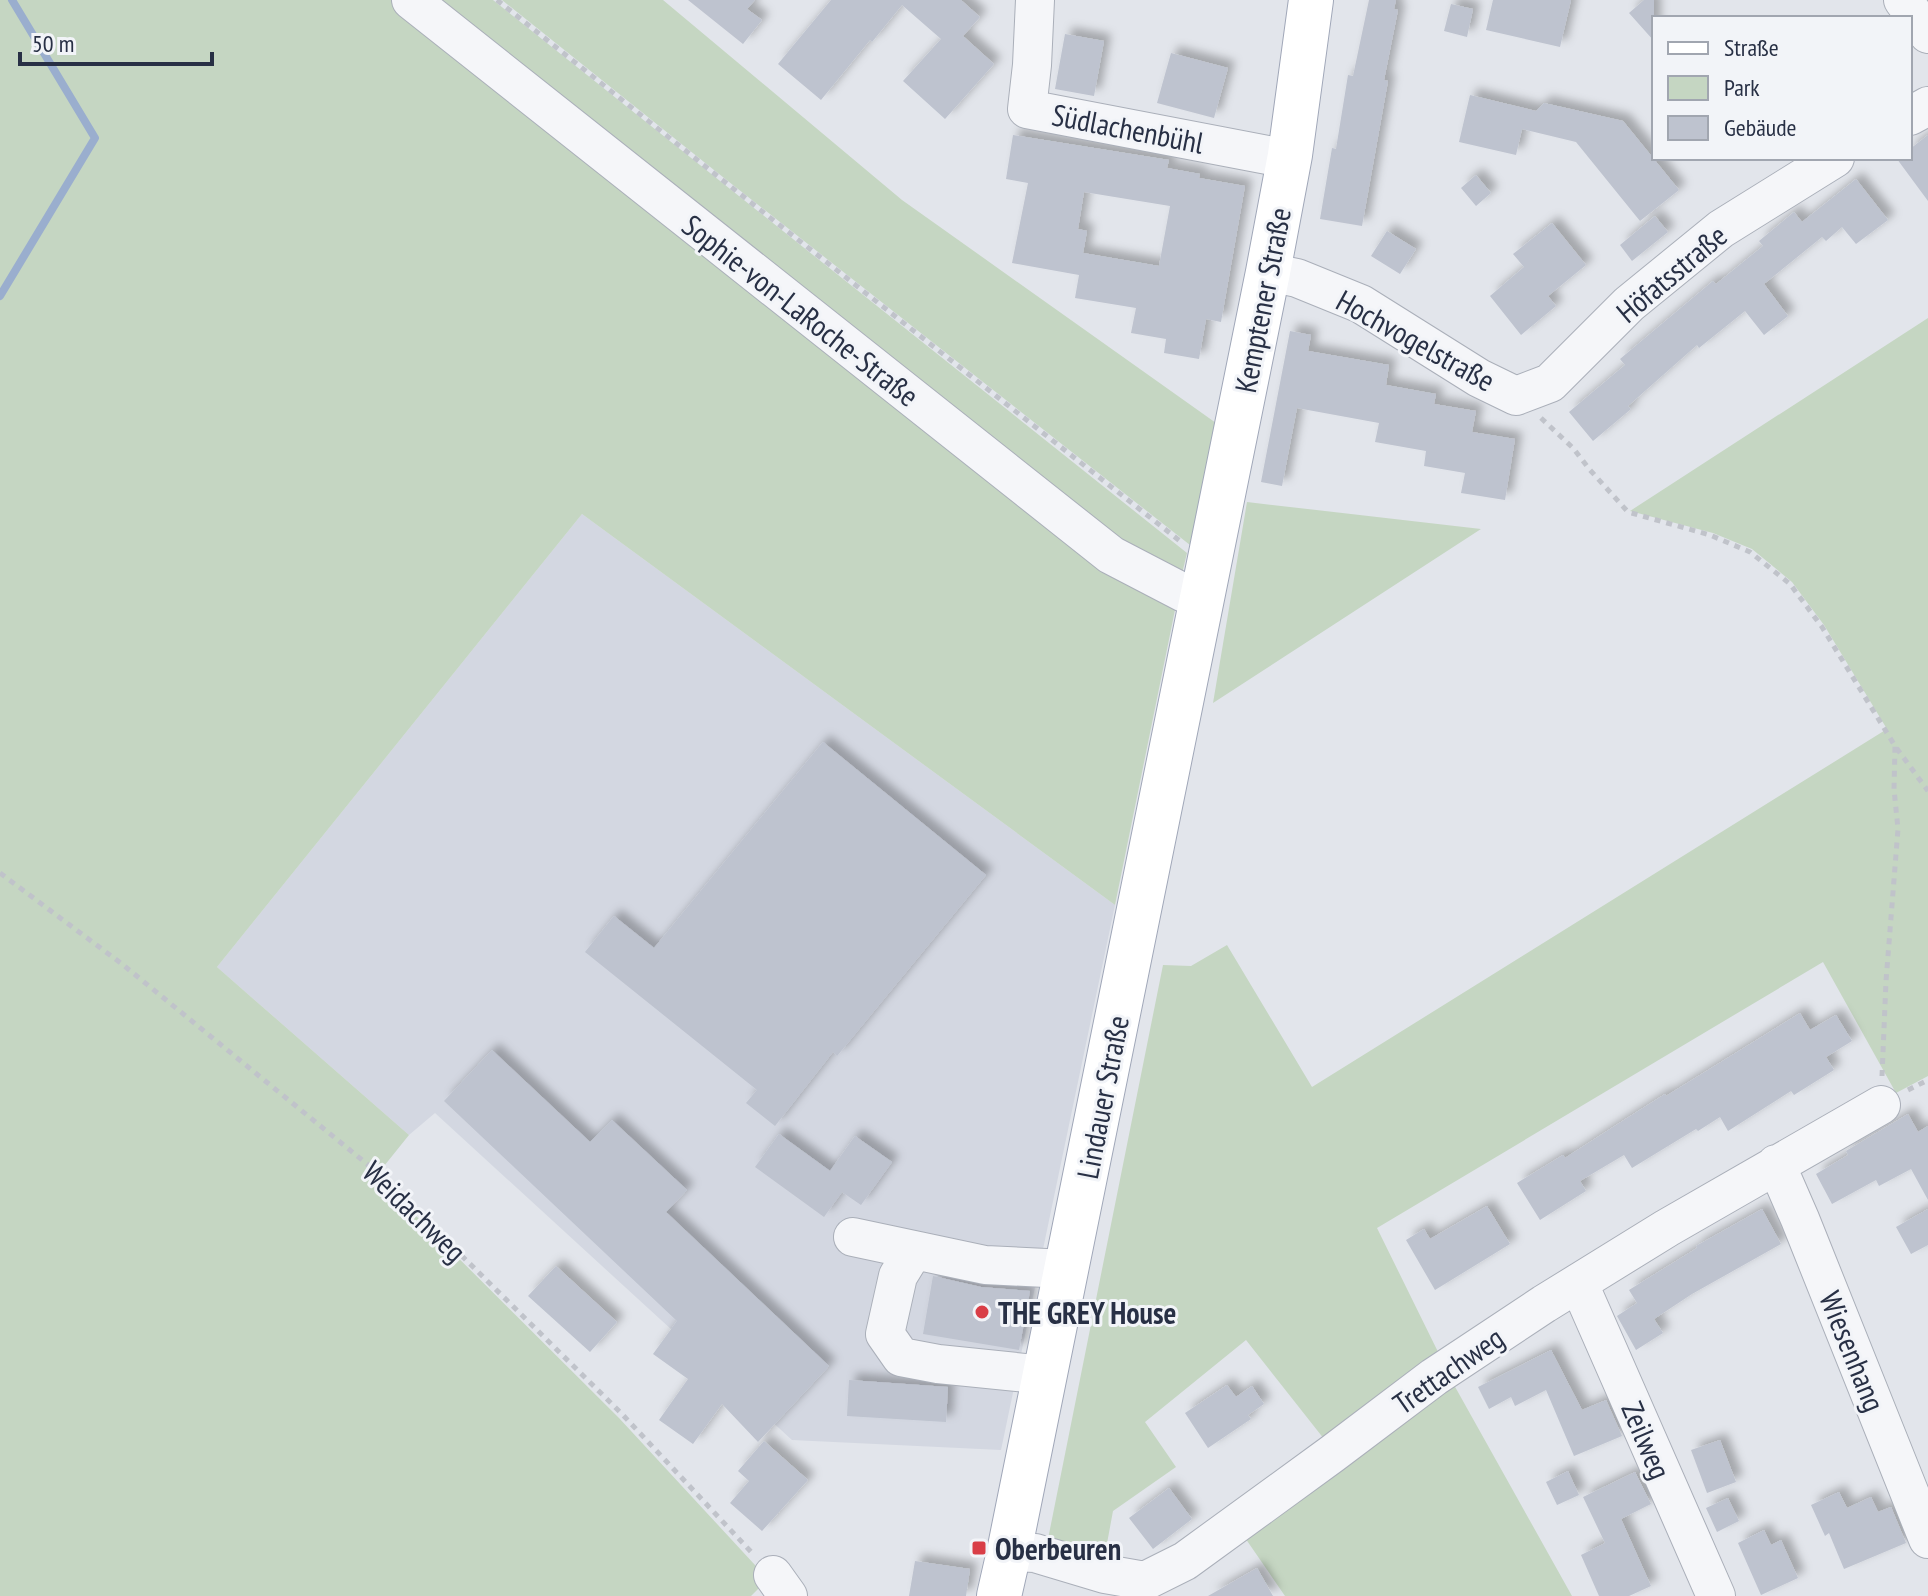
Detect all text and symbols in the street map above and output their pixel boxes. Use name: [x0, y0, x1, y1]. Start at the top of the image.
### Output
scale bar: [20, 16, 212, 66]
legend: [1652, 16, 1912, 160]
text: 50 m: [32, 28, 74, 59]
text: Straße: [1724, 32, 1779, 63]
text: Park: [1724, 72, 1760, 103]
street label: Südlachenbühl: [1049, 94, 1207, 162]
text: Gebäude: [1724, 112, 1796, 143]
street label: Kemptener Straße: [1225, 204, 1299, 396]
street label: Sophie-von-LaRoche-Straße: [675, 205, 927, 415]
street label: Höfatsstraße: [1608, 215, 1734, 331]
street label: Hochvogelstraße: [1330, 280, 1502, 400]
street label: Lindauer Straße: [1067, 1012, 1137, 1182]
street label: Weidachweg: [355, 1152, 475, 1270]
street label: Wiesenhang: [1811, 1285, 1895, 1417]
place label: THE GREY House: [998, 1293, 1176, 1332]
marker: THE GREY House: [973, 1303, 991, 1321]
street label: Trettachweg: [1385, 1318, 1511, 1422]
street label: Zeilweg: [1613, 1395, 1681, 1485]
place label: Oberbeuren: [995, 1529, 1121, 1568]
marker: Oberbeuren: [970, 1539, 988, 1557]

